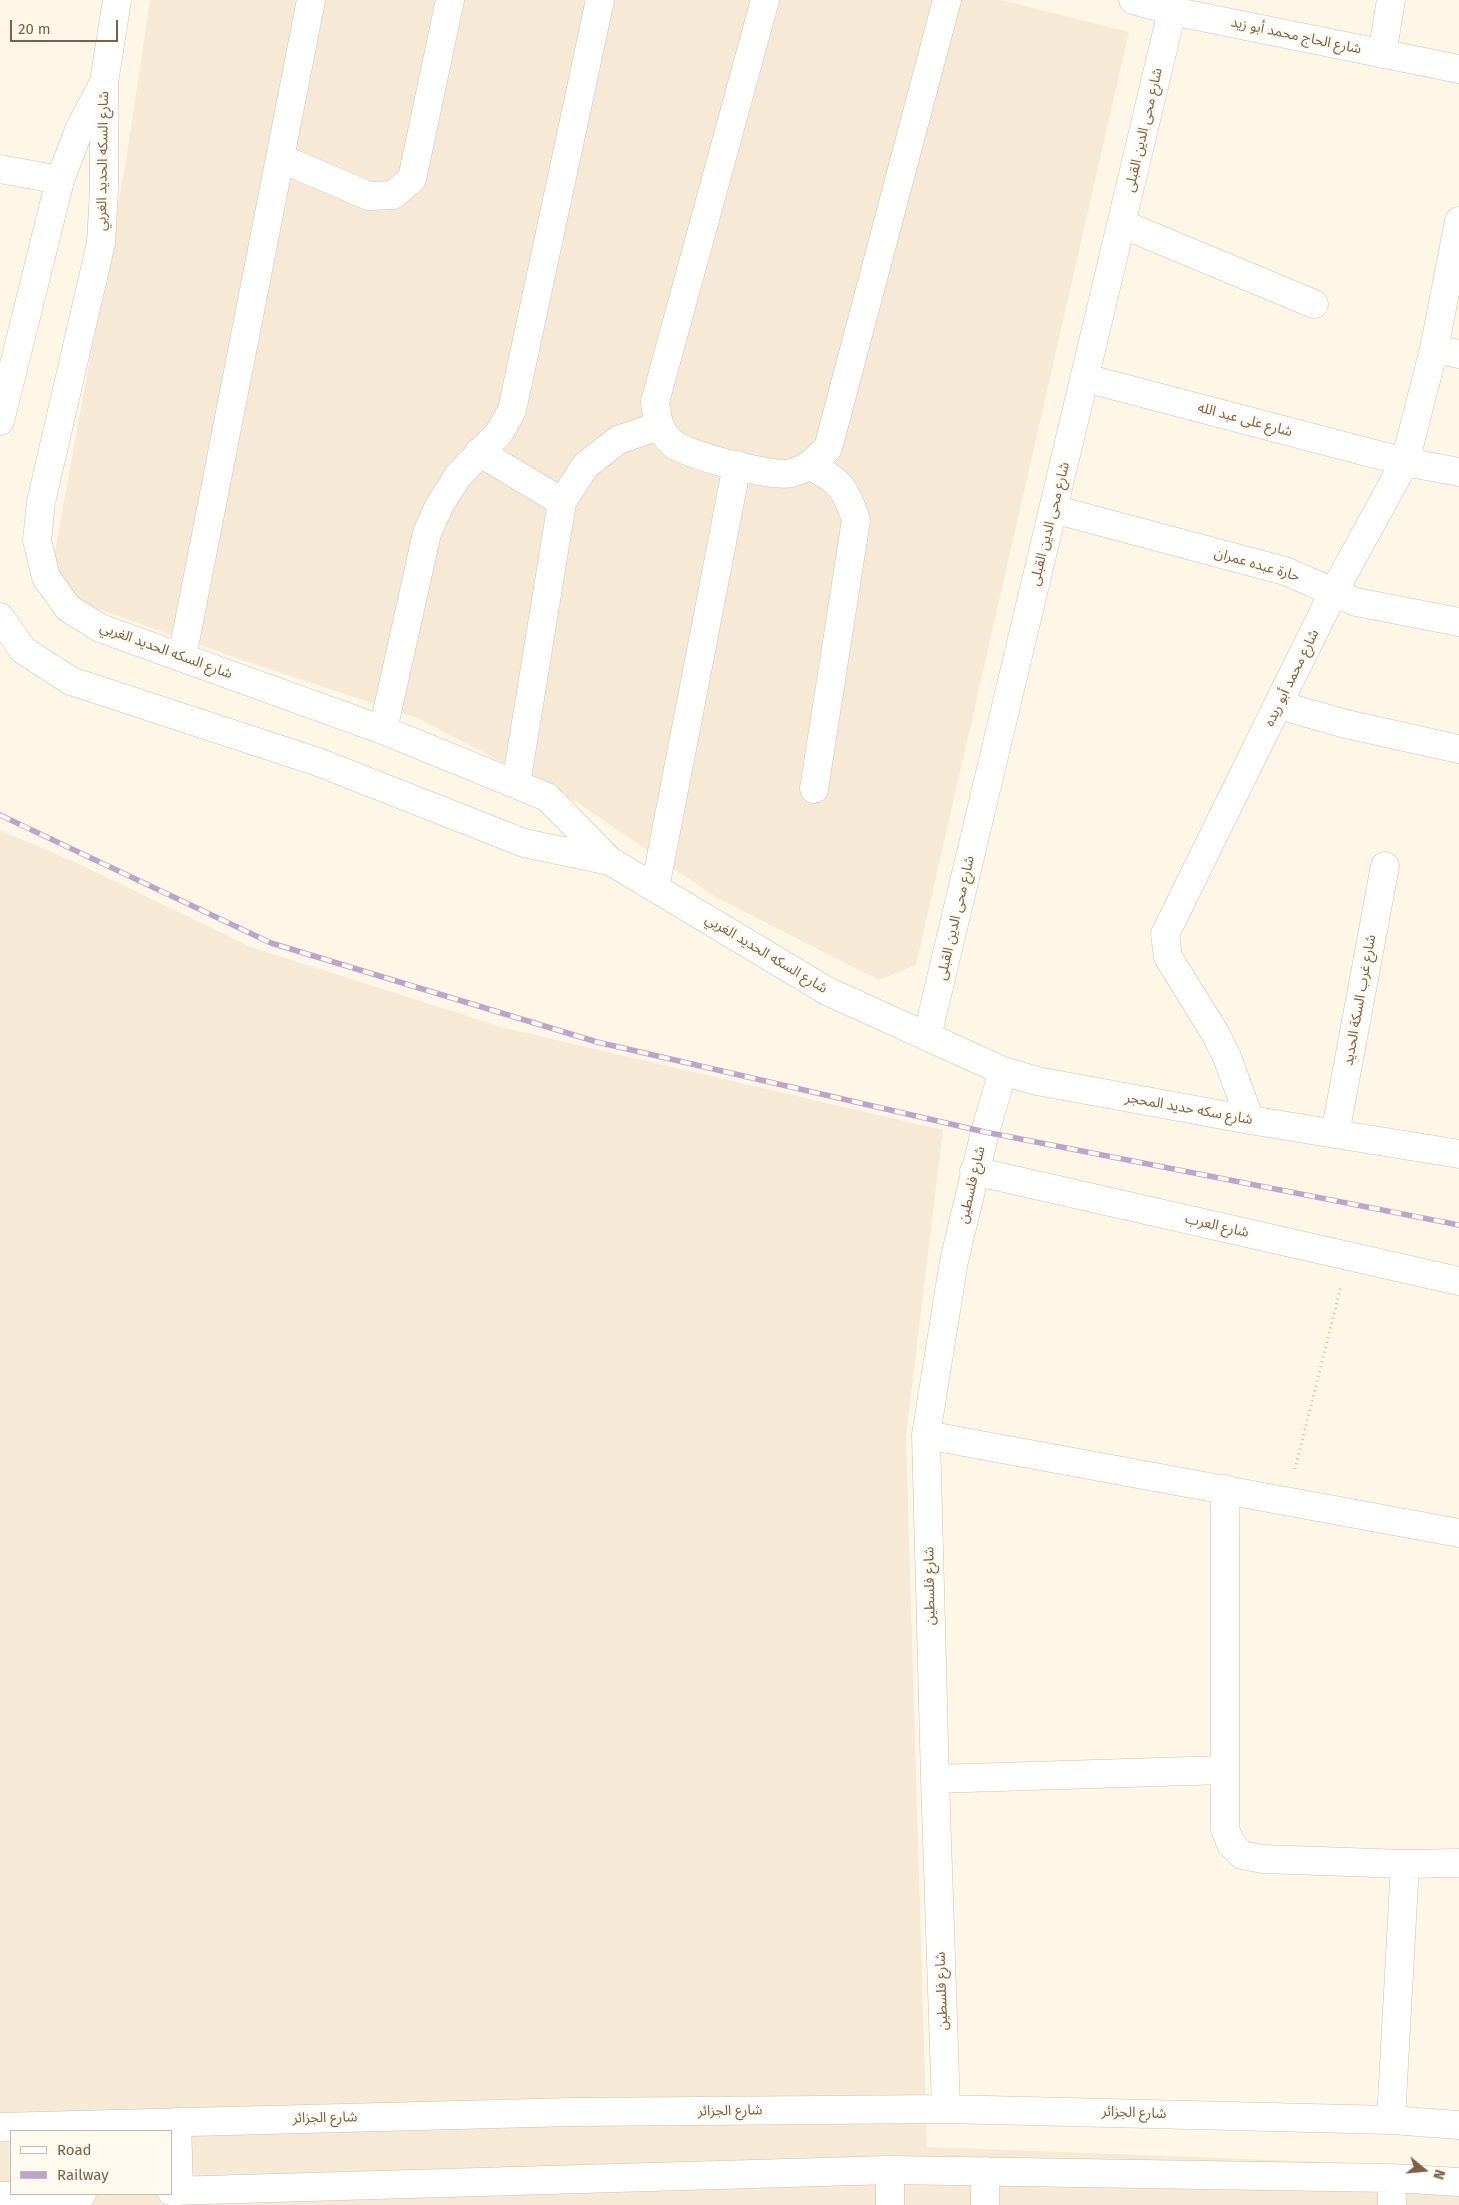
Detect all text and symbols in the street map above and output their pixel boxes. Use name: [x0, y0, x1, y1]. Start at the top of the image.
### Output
scale bar: [12, 10, 120, 42]
street label: شارع الحاج محمد أبو زيد: [1229, 14, 1363, 58]
text: 20 m: [18, 20, 51, 38]
street label: شارع محى الدين القبلى: [1122, 66, 1166, 194]
street label: شارع السكه الحديد الغربي: [93, 91, 113, 231]
street label: شارع على عبد الله: [1196, 399, 1294, 441]
street label: شارع محى الدين القبلى: [1026, 460, 1074, 588]
street label: حارة عبده عمران: [1212, 545, 1302, 585]
street label: شارع السكه الحديد الغربي: [98, 619, 234, 683]
street label: شارع محمد أبو ريده: [1261, 627, 1323, 729]
street label: شارع محى الدين القبلى: [934, 854, 978, 982]
street label: شارع السكه الحديد الغربي: [702, 911, 830, 997]
street label: شارع غرب السكة الحديد: [1340, 933, 1380, 1067]
street label: شارع سكه حديد المحجر: [1124, 1090, 1254, 1128]
street label: شارع فلسطين: [955, 1145, 989, 1225]
street label: شارع العرب: [1184, 1211, 1250, 1241]
street label: شارع فلسطين: [921, 1546, 939, 1626]
street label: شارع فلسطين: [932, 1951, 952, 2031]
street label: شارع الجزائر: [697, 2102, 763, 2120]
street label: شارع الجزائر: [1101, 2103, 1167, 2123]
street label: شارع الجزائر: [292, 2109, 358, 2127]
legend: [10, 2130, 172, 2195]
text: Road: [57, 2141, 92, 2159]
north arrow: [1399, 2145, 1449, 2195]
text: Railway: [57, 2166, 109, 2184]
text: N: [1429, 2168, 1448, 2181]

